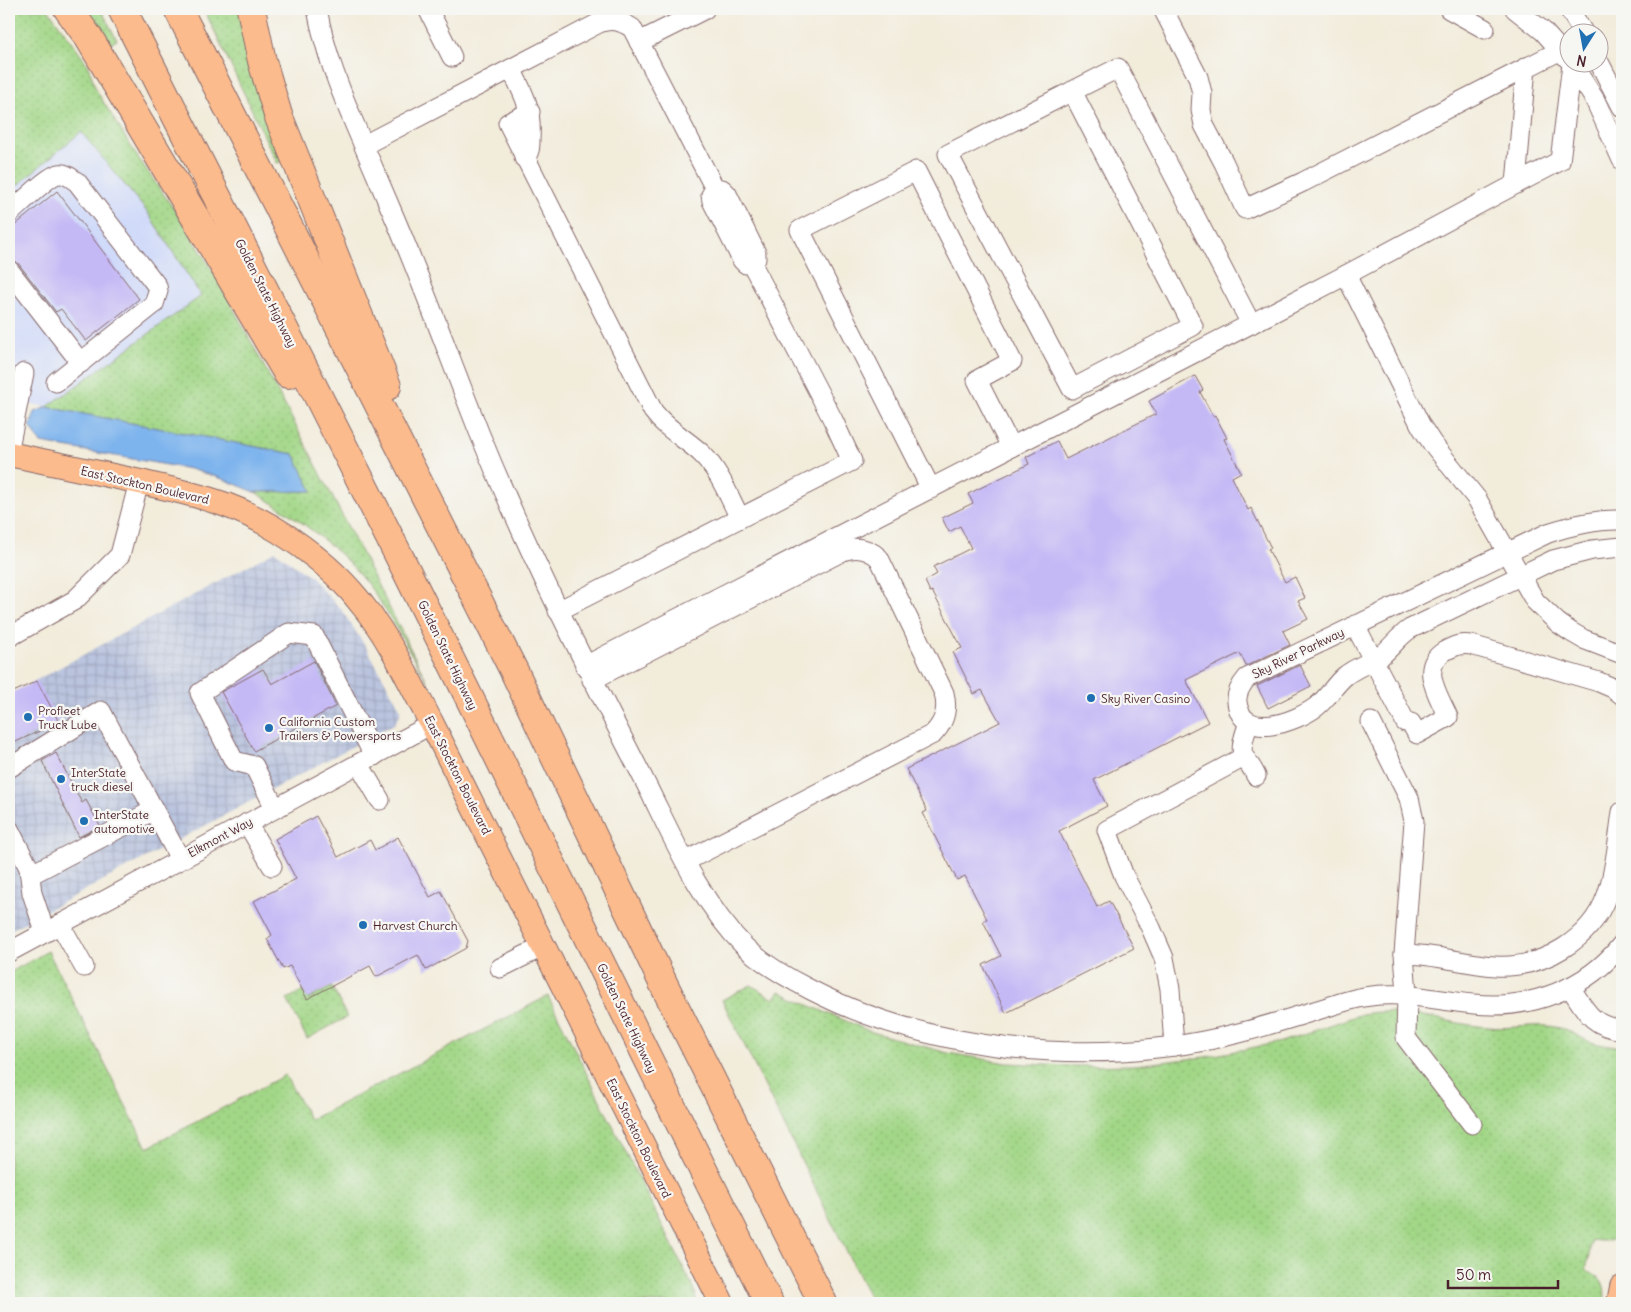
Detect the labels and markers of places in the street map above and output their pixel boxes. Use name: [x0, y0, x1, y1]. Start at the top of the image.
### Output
place label: Sky River Casino: [1101, 691, 1191, 706]
marker: Sky River Casino: [1085, 692, 1097, 704]
place label: Profleet Truck Lube: [38, 703, 97, 732]
marker: Profleet Truck Lube: [22, 711, 34, 723]
place label: California Custom Trailers & Powersports: [279, 714, 401, 743]
marker: California Custom Trailers & Powersports: [263, 722, 275, 734]
place label: InterState truck diesel: [71, 765, 133, 794]
marker: InterState truck diesel: [55, 773, 67, 785]
place label: InterState automotive: [94, 807, 155, 836]
marker: InterState automotive: [78, 815, 90, 827]
place label: Harvest Church: [373, 918, 458, 933]
marker: Harvest Church: [357, 919, 369, 931]

